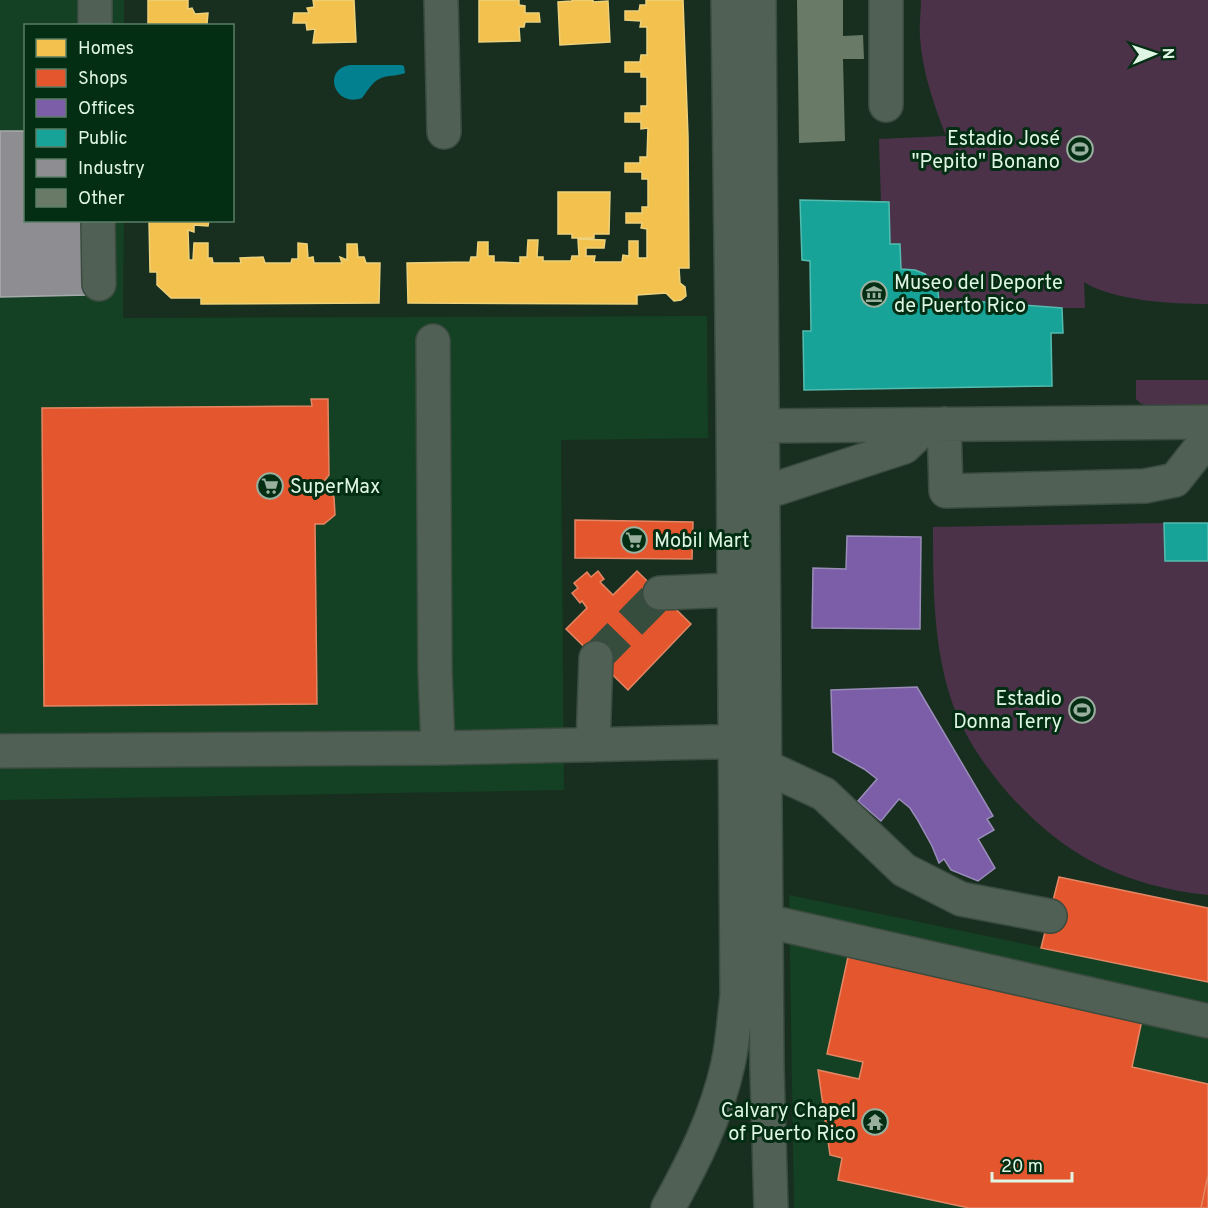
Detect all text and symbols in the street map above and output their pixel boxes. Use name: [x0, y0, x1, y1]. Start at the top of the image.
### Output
legend: [24, 24, 234, 222]
north arrow: [1124, 24, 1184, 84]
text: Homes: [78, 38, 134, 61]
text: N: [1157, 47, 1177, 60]
text: Shops: [78, 68, 128, 91]
text: Offices: [78, 98, 135, 121]
place label: Estadio José "Pepito" Bonano: [911, 127, 1060, 176]
text: Public: [78, 128, 128, 151]
sports icon: Estadio José "Pepito" Bonano: [1065, 134, 1095, 164]
text: Industry: [78, 158, 145, 181]
text: Other: [78, 188, 125, 211]
place label: Museo del Deporte de Puerto Rico: [894, 271, 1063, 320]
museum icon: Museo del Deporte de Puerto Rico: [859, 279, 889, 309]
supermarket icon: SuperMax: [255, 471, 285, 501]
place label: SuperMax: [290, 475, 380, 501]
supermarket icon: Mobil Mart: [619, 525, 649, 555]
place label: Mobil Mart: [654, 529, 749, 555]
place label: Estadio Donna Terry: [953, 687, 1062, 736]
sports icon: Estadio Donna Terry: [1067, 695, 1097, 725]
place label: Calvary Chapel of Puerto Rico: [721, 1099, 856, 1148]
temple icon: Calvary Chapel of Puerto Rico: [860, 1107, 890, 1137]
scale bar: [992, 1145, 1072, 1183]
text: 20 m: [1001, 1156, 1043, 1179]

